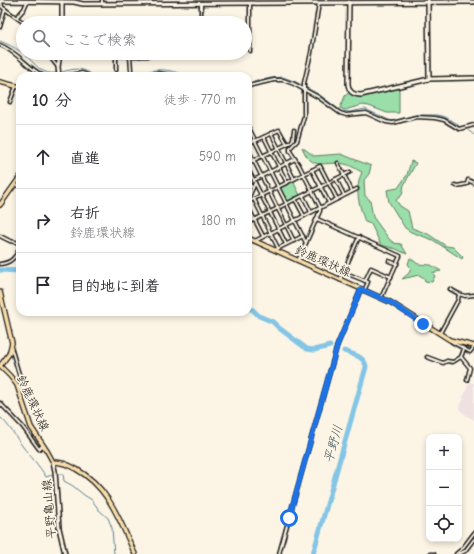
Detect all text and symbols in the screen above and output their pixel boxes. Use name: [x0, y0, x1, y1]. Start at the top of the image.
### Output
search box: [16, 16, 252, 60]
icon: search: [30, 27, 52, 49]
text: ここで検索: [62, 31, 137, 49]
text: 10 分: [32, 91, 71, 110]
text: 徒歩 · 770 m: [164, 92, 236, 107]
icon: ahead: [32, 146, 54, 168]
text: 直進: [70, 149, 100, 167]
text: 590 m: [199, 149, 236, 164]
text: 右折: [70, 204, 100, 222]
icon: right: [32, 210, 54, 232]
text: 180 m: [201, 213, 236, 228]
text: 鈴鹿環状線: [70, 225, 135, 240]
street label: 鈴鹿環状線: [293, 242, 353, 280]
icon: arrive: [32, 274, 54, 296]
text: 目的地に到着: [70, 277, 160, 295]
route end: [414, 315, 432, 333]
street label: 鈴鹿環状線: [14, 373, 52, 433]
water label: 平野川: [320, 423, 346, 465]
map controls: [426, 434, 462, 542]
button: +: [426, 434, 462, 470]
button: −: [426, 470, 462, 506]
street label: 平野亀山線: [39, 478, 59, 540]
button: locate: [426, 506, 462, 542]
route start: [280, 509, 298, 527]

